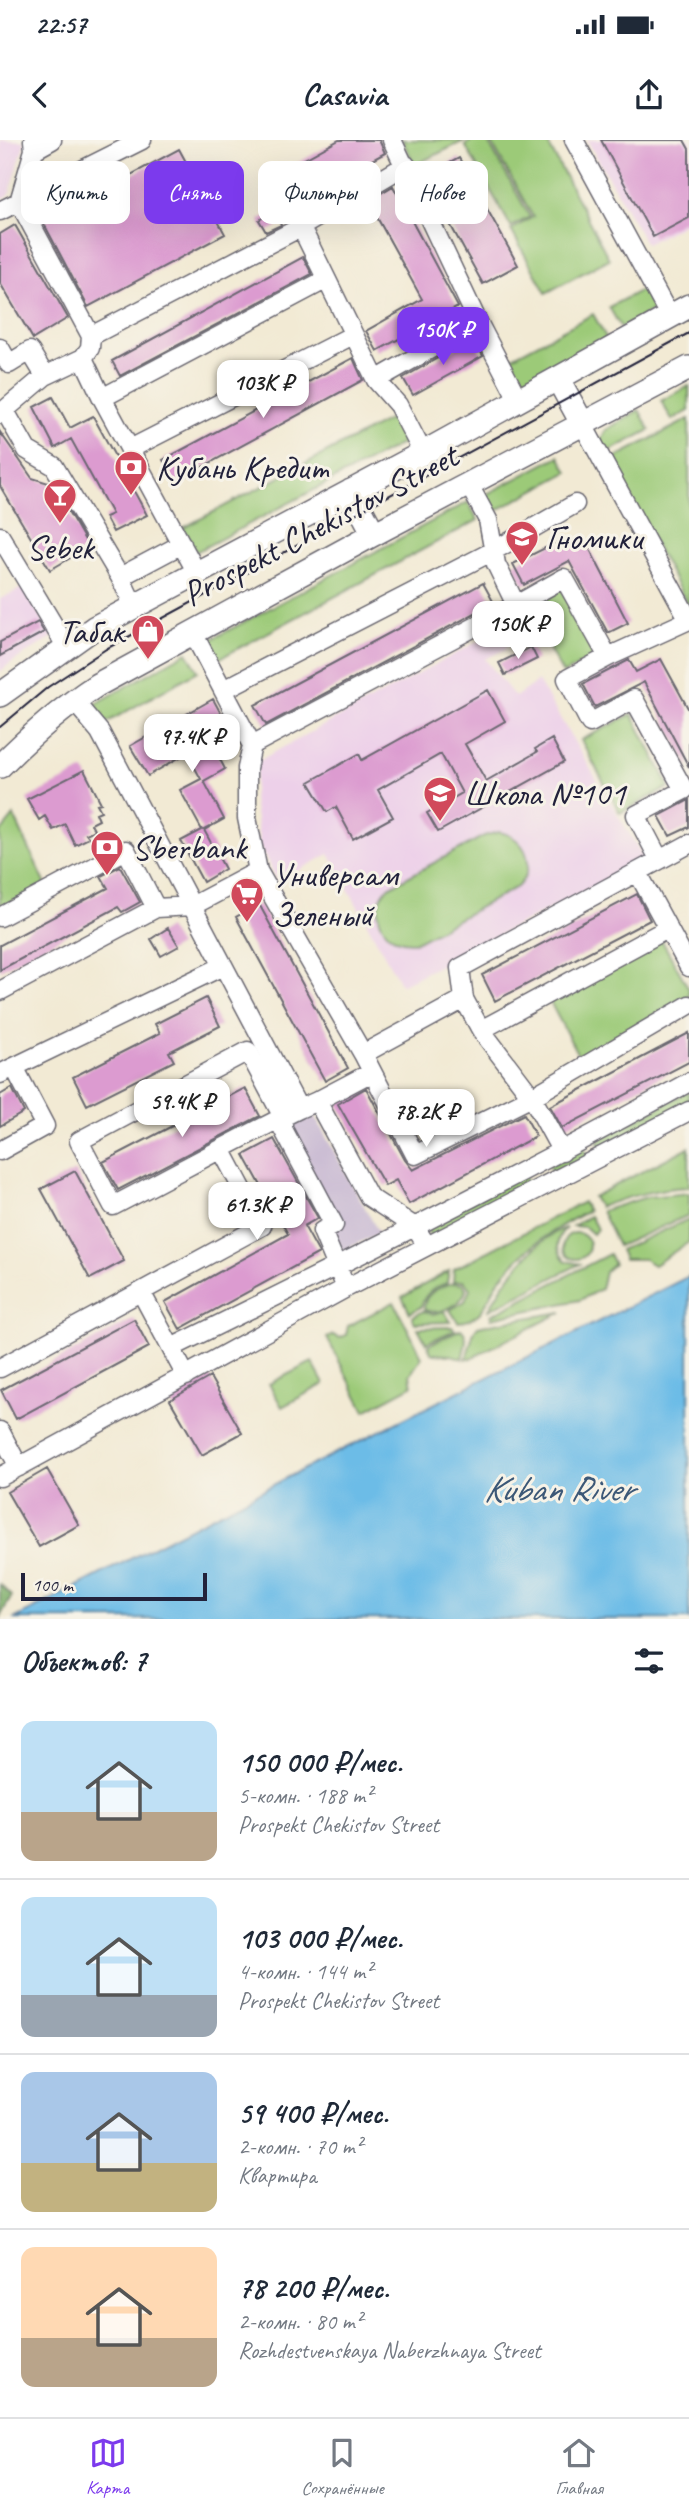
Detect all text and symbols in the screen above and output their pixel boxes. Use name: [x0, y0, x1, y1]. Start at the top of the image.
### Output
text: 22:57: [35, 8, 86, 41]
text: Casavia: [302, 74, 387, 115]
icon: back: [21, 76, 59, 114]
icon: share: [630, 76, 668, 114]
chip: Купить: [21, 161, 130, 224]
chip: Снять: [144, 161, 244, 224]
chip: Фильтры: [258, 161, 381, 224]
chip: Новое: [395, 161, 488, 224]
pin: 150K ₽: [386, 308, 500, 367]
text: 150K ₽: [413, 315, 473, 344]
pin: 103K ₽: [206, 360, 320, 420]
text: 103K ₽: [233, 368, 293, 397]
street label: Prospekt Chekistov Street: [175, 432, 468, 617]
place label: Кубань Кредит: [156, 445, 330, 490]
bank icon: Кубань Кредит: [112, 448, 150, 497]
bar icon: Sebek: [41, 476, 79, 525]
place label: Гномики: [546, 515, 645, 560]
school or university icon: Гномики: [503, 518, 541, 567]
place label: Sebek: [26, 525, 96, 570]
pin: 150K ₽: [461, 602, 575, 661]
place label: Табак: [58, 609, 127, 654]
text: 150K ₽: [488, 609, 548, 638]
shop icon: Табак: [129, 612, 167, 661]
pin: 97.4K ₽: [127, 714, 257, 774]
text: 97.4K ₽: [160, 722, 224, 751]
place label: Школа №101: [464, 771, 628, 816]
school or university icon: Школа №101: [421, 774, 459, 823]
place label: Sberbank: [132, 825, 249, 870]
bank icon: Sberbank: [88, 828, 126, 877]
place label: Универсам Зеленый: [272, 852, 400, 937]
supermarket icon: Универсам Зеленый: [228, 875, 266, 924]
pin: 59.4K ₽: [117, 1080, 247, 1139]
text: 59.4K ₽: [150, 1087, 214, 1116]
pin: 78.2K ₽: [361, 1090, 491, 1149]
text: 78.2K ₽: [394, 1097, 458, 1126]
pin: 61.3K ₽: [192, 1182, 322, 1242]
text: 61.3K ₽: [224, 1190, 290, 1219]
water label: Kuban River: [484, 1465, 639, 1512]
scale bar: [21, 1570, 206, 1602]
text: 100 m: [32, 1573, 73, 1597]
text: Объектов: 7: [21, 1642, 146, 1680]
icon: filters: [630, 1642, 668, 1680]
text: 150 000 ₽/мес.: [238, 1743, 402, 1781]
icon: home: [77, 1749, 161, 1833]
text: 5-комн. · 188 m²: [238, 1781, 372, 1810]
text: Prospekt Chekistov Street: [238, 1810, 439, 1839]
text: 103 000 ₽/мес.: [238, 1919, 403, 1957]
icon: home: [77, 1925, 161, 2009]
text: 4-комн. · 144 m²: [238, 1957, 372, 1986]
text: Prospekt Chekistov Street: [238, 1986, 439, 2015]
text: 59 400 ₽/мес.: [238, 2094, 388, 2132]
icon: home: [77, 2100, 161, 2184]
text: 2-комн. · 70 m²: [238, 2132, 362, 2161]
text: Квартира: [238, 2161, 316, 2190]
text: 78 200 ₽/мес.: [238, 2269, 389, 2307]
icon: home: [77, 2275, 161, 2359]
text: 2-комн. · 80 m²: [238, 2307, 362, 2336]
text: Rozhdestvenskaya Naberzhnaya Street: [238, 2336, 541, 2365]
tab: Карта: [86, 2434, 129, 2500]
tab: Сохранённые: [301, 2434, 384, 2500]
tab: Главная: [555, 2434, 603, 2500]

